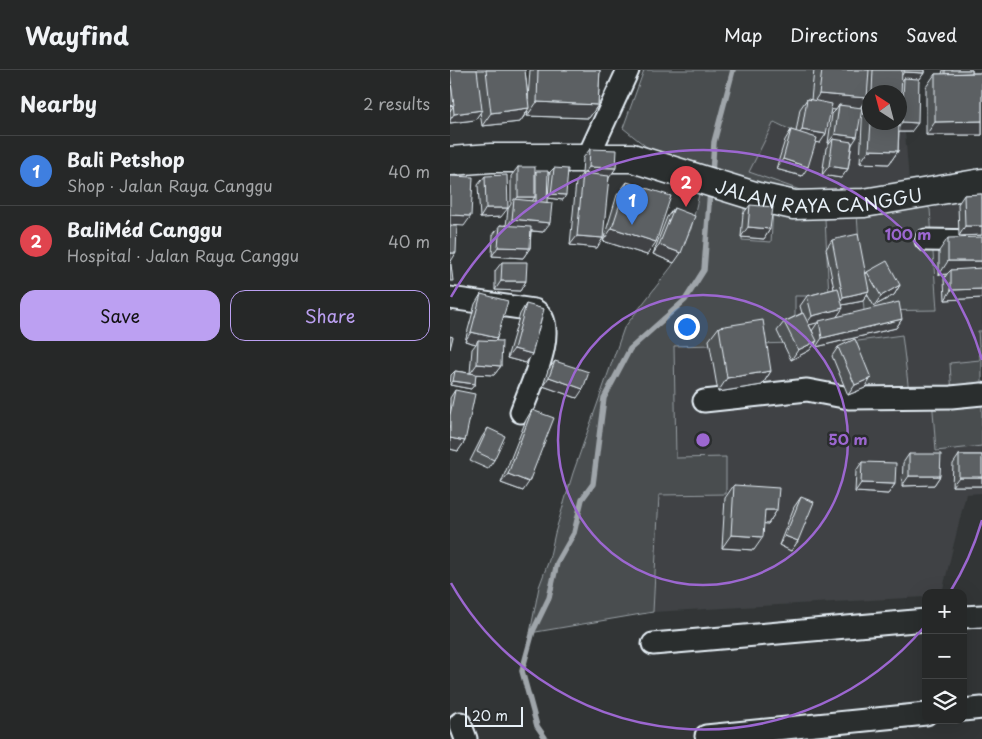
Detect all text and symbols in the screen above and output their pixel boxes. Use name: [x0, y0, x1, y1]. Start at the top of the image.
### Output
text: Wayfind: [25, 17, 129, 53]
text: Map: [724, 21, 762, 48]
text: Directions: [790, 21, 878, 48]
text: Saved: [906, 21, 957, 48]
north arrow: [862, 85, 907, 130]
text: Nearby: [20, 87, 97, 119]
text: 2 results: [363, 91, 430, 115]
text: Bali Petshop: [67, 145, 185, 173]
text: 1: [32, 159, 40, 183]
text: 40 m: [388, 159, 430, 183]
pin: 2: [670, 166, 702, 207]
street label: JALAN RAYA CANGGU: [712, 171, 924, 218]
text: Shop · Jalan Raya Canggu: [67, 173, 273, 197]
pin: 1: [616, 184, 648, 225]
text: BaliMéd Canggu: [67, 215, 222, 243]
text: 100 m: [885, 222, 931, 245]
text: 2: [30, 229, 42, 253]
text: 40 m: [388, 229, 430, 253]
text: Hospital · Jalan Raya Canggu: [67, 243, 299, 267]
button: Save: [20, 290, 220, 341]
button: Share: [230, 290, 430, 341]
your location: [674, 314, 700, 340]
text: 50 m: [829, 427, 867, 450]
centre of rings: [694, 431, 712, 449]
map controls: [922, 589, 967, 724]
button: +: [922, 589, 967, 634]
button: −: [922, 634, 967, 679]
button: layers: [922, 679, 967, 724]
scale bar: [465, 704, 522, 727]
text: 20 m: [472, 705, 508, 726]

